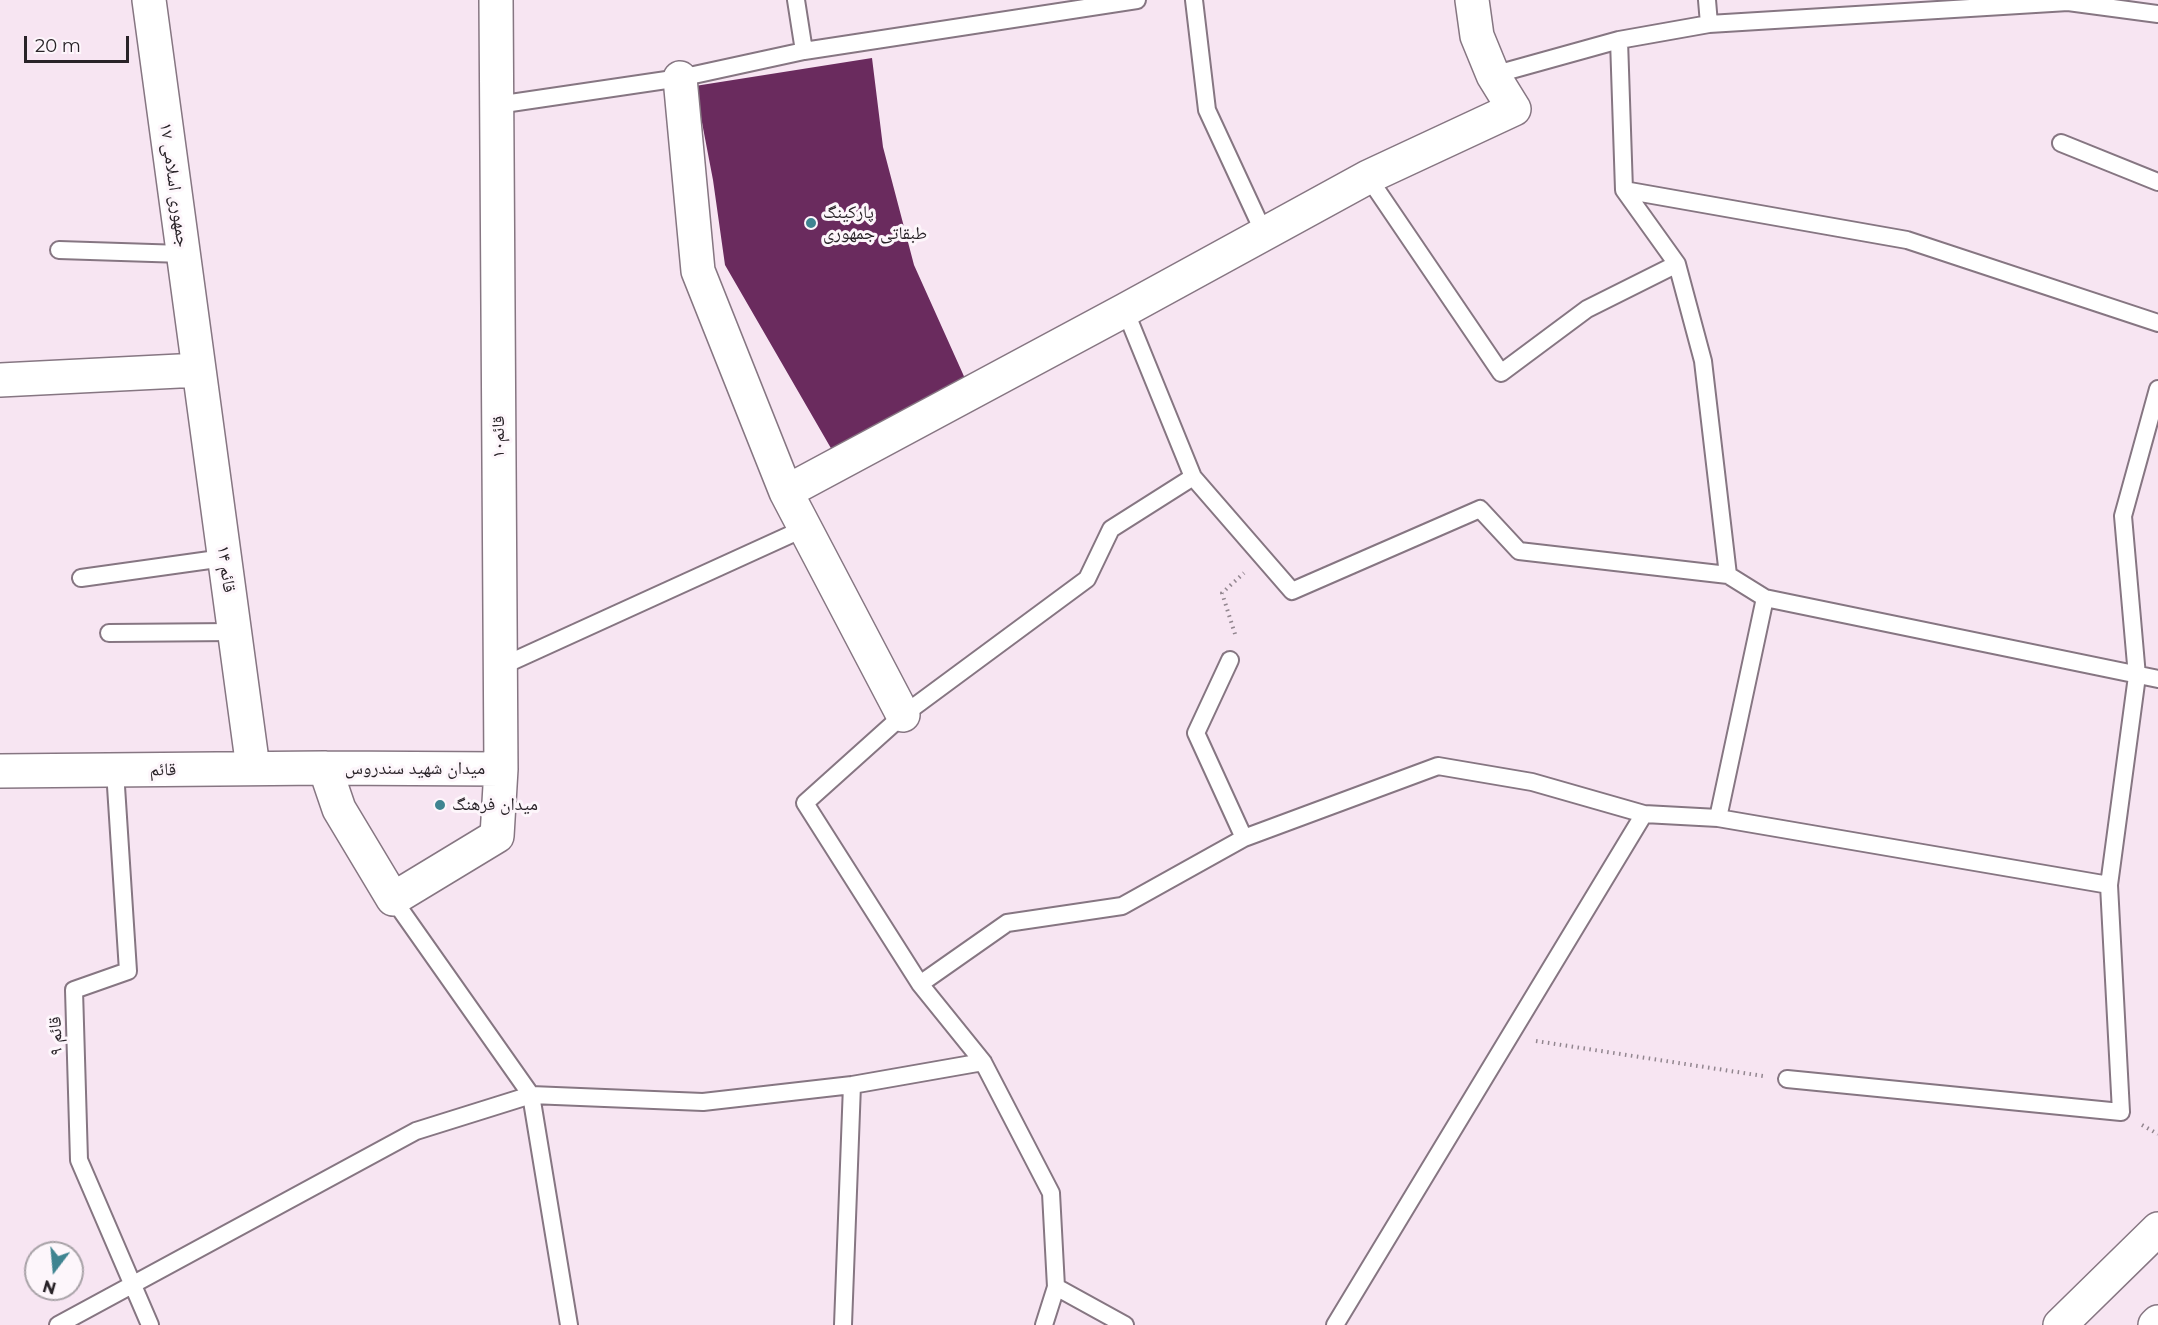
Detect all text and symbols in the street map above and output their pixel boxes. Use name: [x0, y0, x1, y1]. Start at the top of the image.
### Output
scale bar: [27, 24, 132, 62]
text: 20 m: [35, 35, 81, 57]
street label: جمهوری اسلامی ۱۷: [155, 121, 193, 249]
place label: پارکینگ طبقاتی جمهوری: [823, 202, 927, 244]
marker: پارکینگ طبقاتی جمهوری: [804, 216, 818, 230]
street label: قائم۱۰: [488, 416, 510, 458]
street label: قائم ۱۴: [212, 544, 240, 594]
street label: میدان شهید سندروس: [345, 758, 485, 780]
street label: قائم: [150, 759, 176, 781]
place label: میدان فرهنگ: [452, 794, 538, 816]
marker: میدان فرهنگ: [433, 798, 447, 812]
street label: قائم ۹: [45, 1016, 67, 1056]
north arrow: [24, 1241, 84, 1301]
text: N: [41, 1276, 58, 1298]

